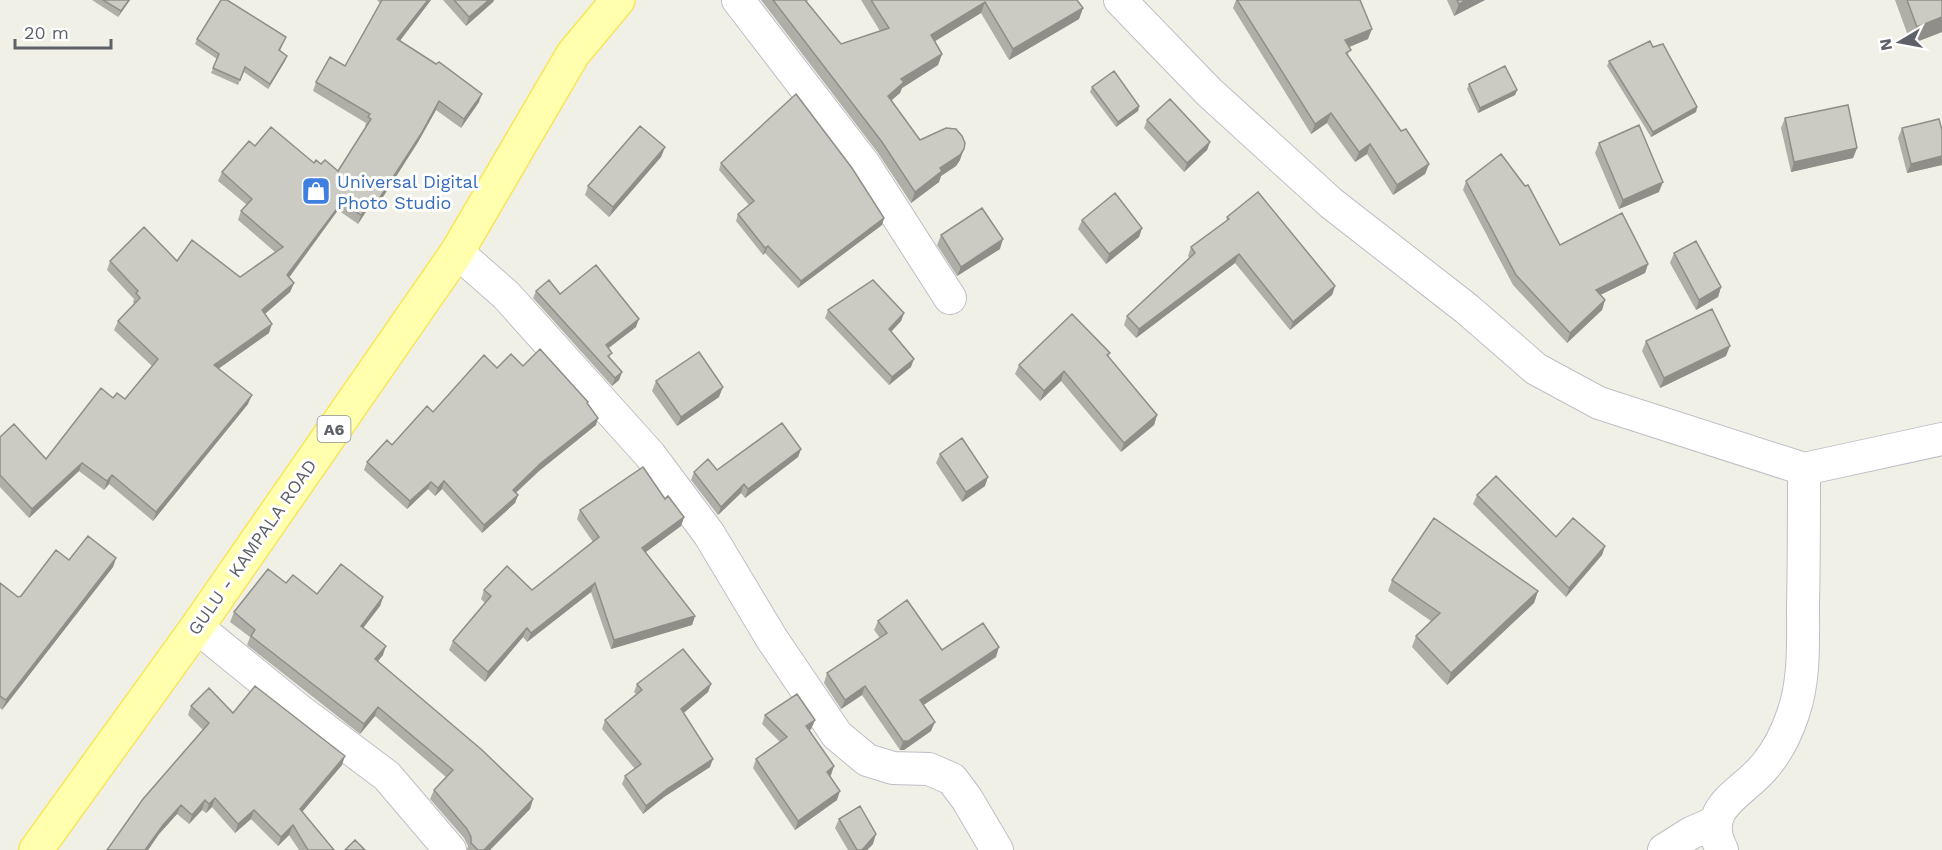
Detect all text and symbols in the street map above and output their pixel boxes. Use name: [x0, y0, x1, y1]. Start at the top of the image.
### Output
scale bar: [15, 12, 111, 50]
north arrow: [1870, 12, 1930, 72]
text: 20 m: [24, 22, 69, 43]
text: N: [1875, 37, 1896, 52]
place label: Universal Digital Photo Studio: [337, 171, 479, 213]
shop icon: Universal Digital Photo Studio: [300, 175, 332, 207]
road number: A6: [318, 416, 350, 442]
street label: GULU - KAMPALA ROAD: [183, 455, 321, 639]

